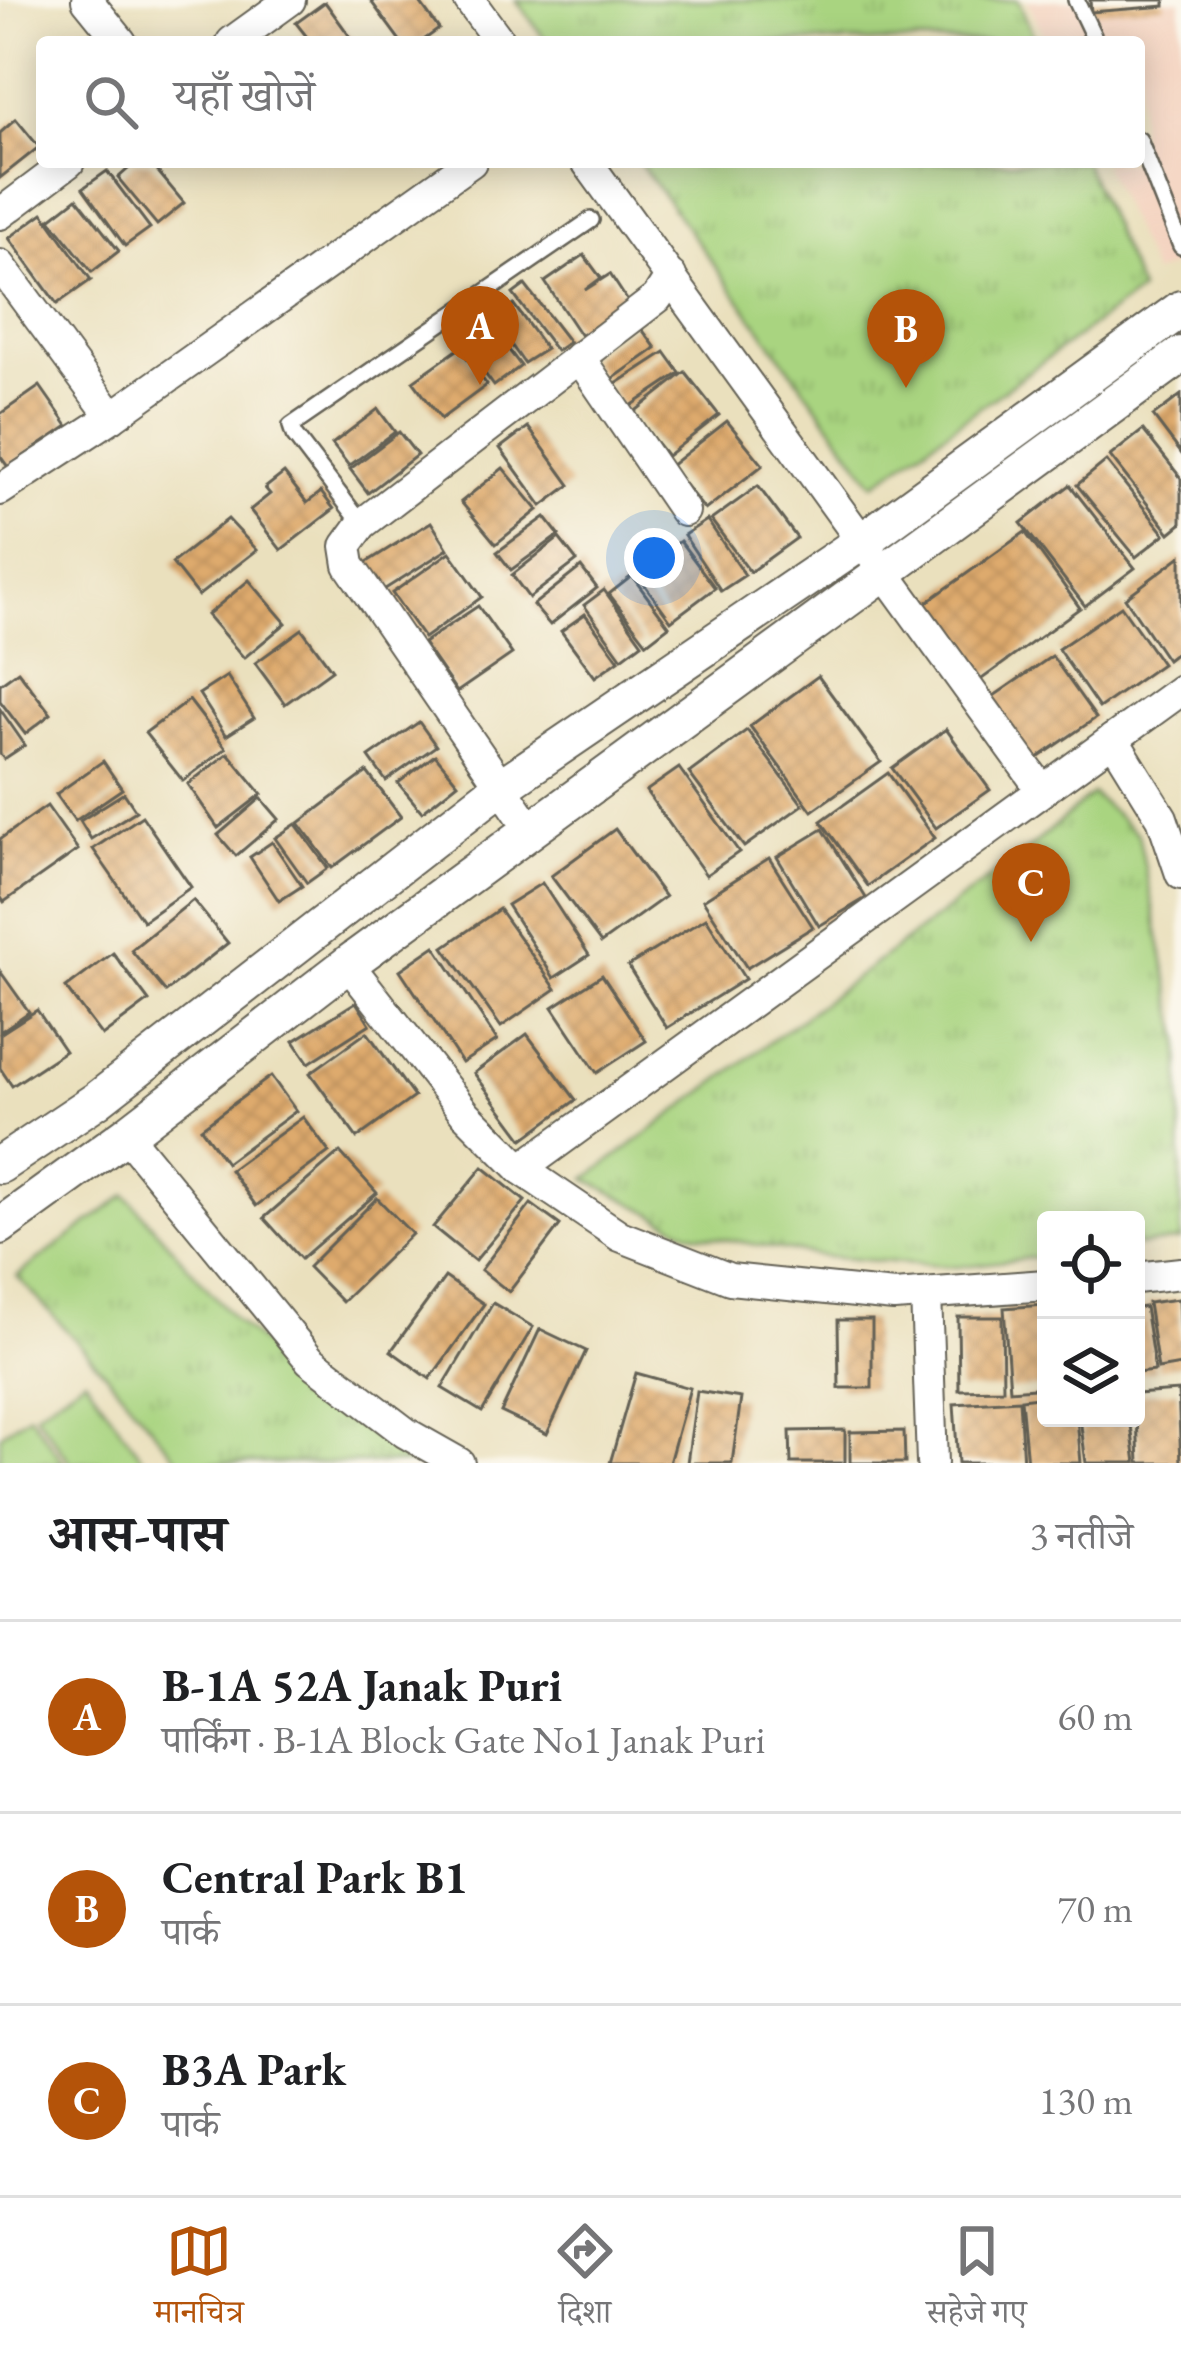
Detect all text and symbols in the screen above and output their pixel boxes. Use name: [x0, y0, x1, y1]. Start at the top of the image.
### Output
search box: [36, 36, 1145, 168]
text: यहाँ खोजें: [174, 66, 315, 124]
icon: search: [78, 69, 144, 135]
pin: A: [441, 286, 519, 385]
pin: B: [867, 289, 945, 388]
your location: [624, 528, 684, 588]
pin: C: [992, 843, 1070, 942]
map controls: [1037, 1211, 1145, 1427]
button: locate: [1037, 1211, 1145, 1319]
button: layers: [1037, 1319, 1145, 1427]
text: आस-पास: [48, 1500, 226, 1566]
text: 3 नतीजे: [1030, 1510, 1133, 1561]
text: B-1A 52A Janak Puri: [162, 1656, 562, 1714]
text: A: [73, 1691, 101, 1742]
text: 60 m: [1057, 1691, 1133, 1742]
text: पार्किंग · B-1A Block Gate No1 Janak Puri: [162, 1714, 765, 1765]
text: Central Park B1: [162, 1848, 468, 1906]
text: B: [75, 1883, 99, 1934]
text: 70 m: [1057, 1883, 1133, 1934]
text: पार्क: [162, 1906, 219, 1957]
text: B3A Park: [162, 2040, 346, 2098]
text: C: [73, 2075, 101, 2126]
text: 130 m: [1039, 2075, 1133, 2126]
text: पार्क: [162, 2098, 219, 2149]
tab: मानचित्र: [154, 2218, 244, 2344]
tab: दिशा: [552, 2218, 618, 2344]
tab: सहेजे गए: [926, 2218, 1027, 2344]

